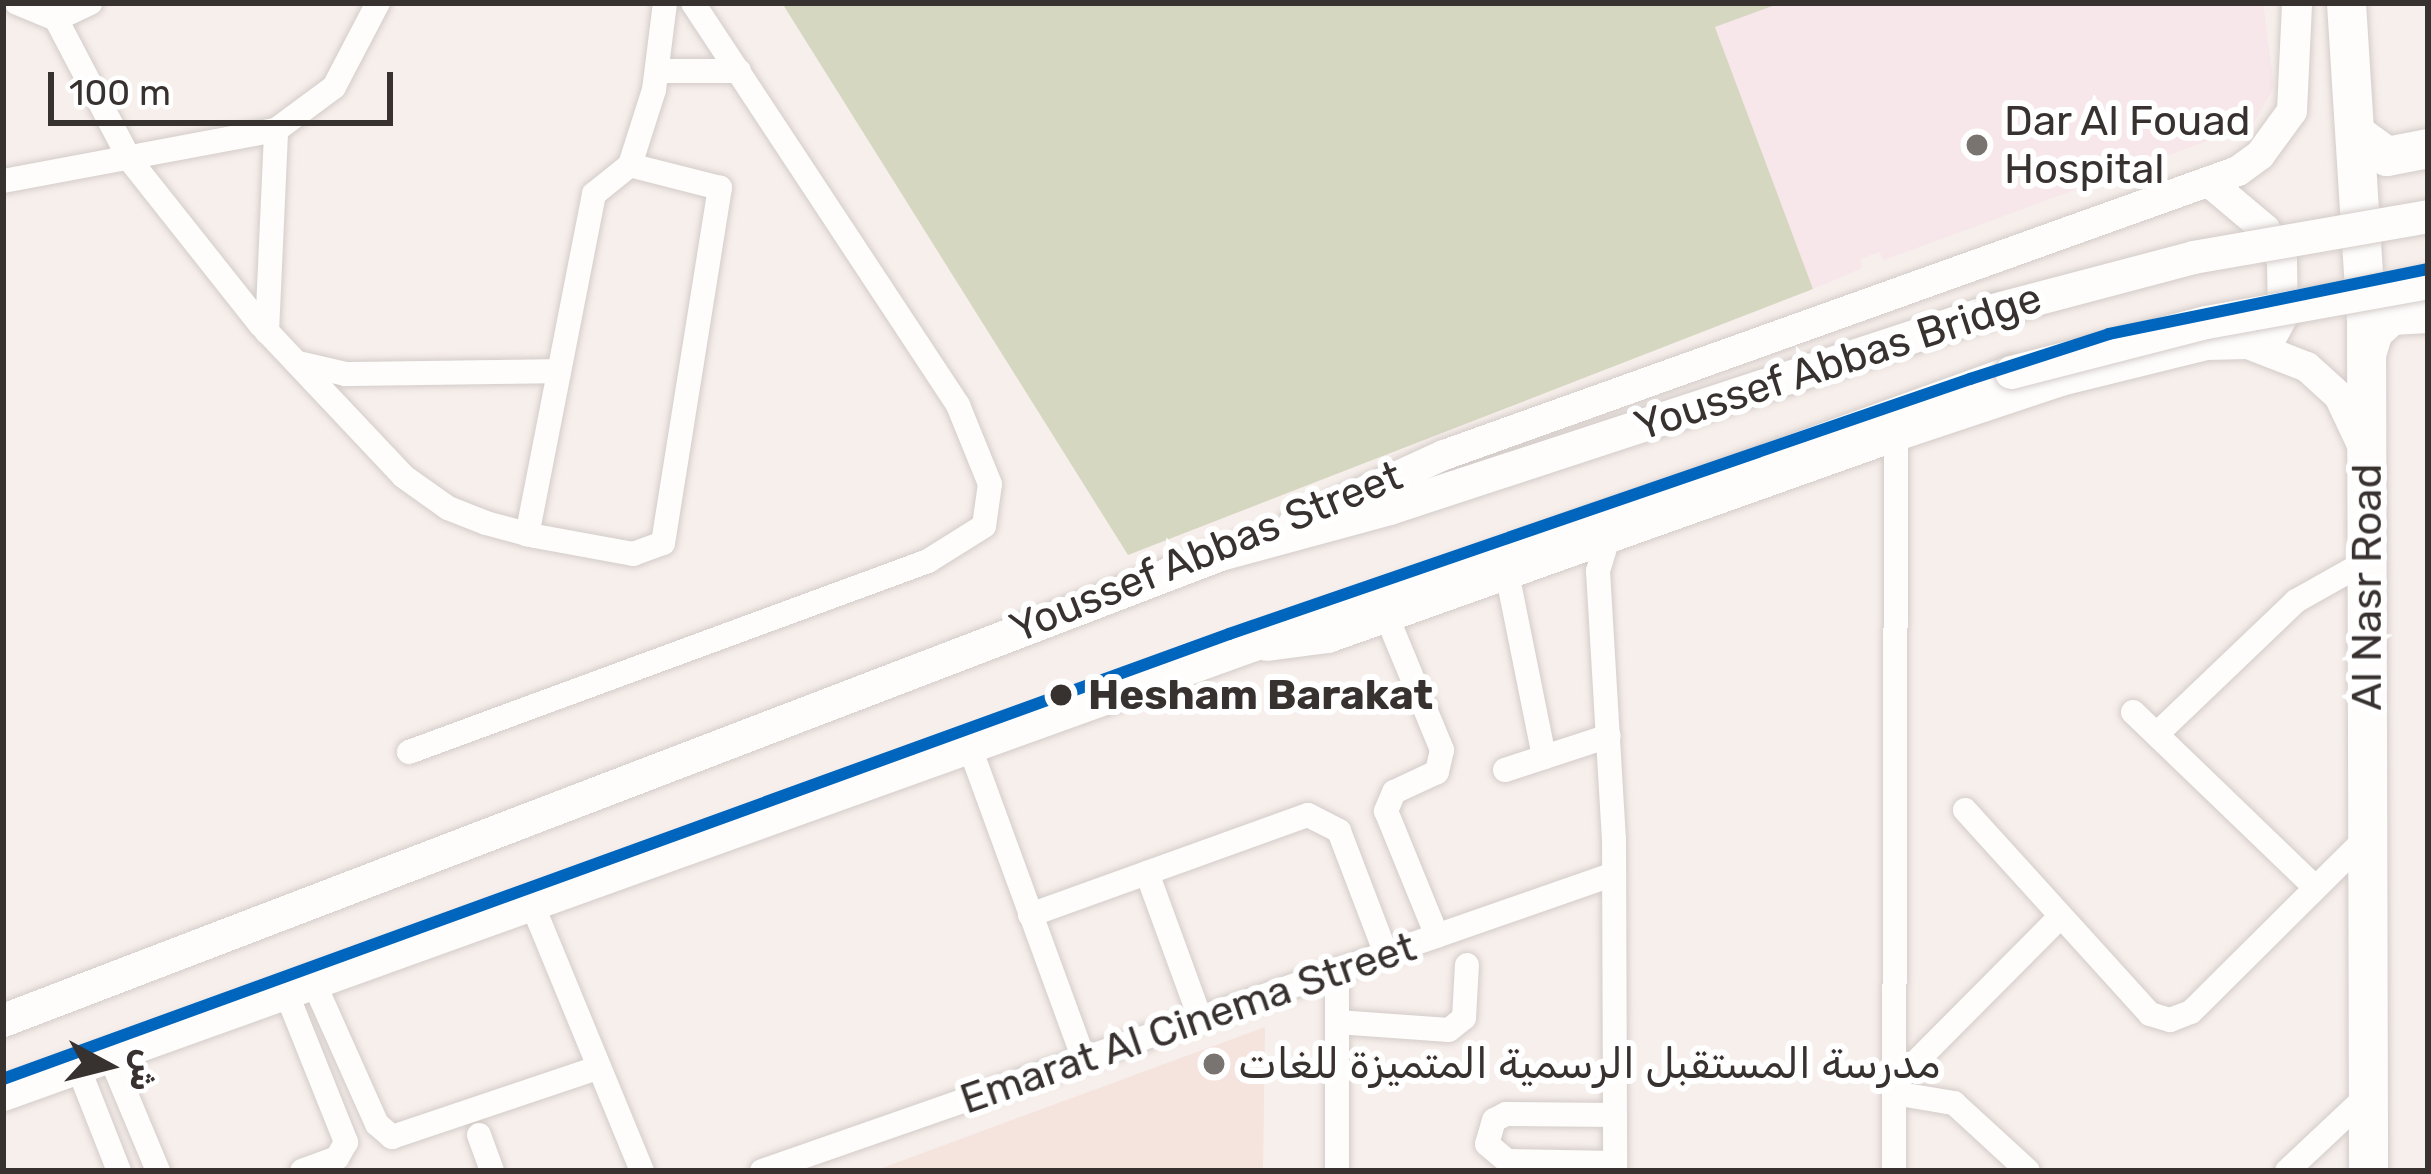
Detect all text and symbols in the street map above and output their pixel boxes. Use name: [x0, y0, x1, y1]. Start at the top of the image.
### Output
scale bar: [54, 48, 399, 122]
text: 100 m: [69, 71, 171, 114]
place label: Dar Al Fouad Hospital: [2004, 96, 2253, 195]
marker: Dar Al Fouad Hospital: [1961, 129, 1993, 161]
street label: Youssef Abbas Bridge: [1627, 272, 2049, 452]
street label: Youssef Abbas Street: [1002, 450, 1410, 654]
street label: Al Nasr Road: [2342, 463, 2392, 711]
place label: Hesham Barakat: [1088, 670, 1433, 720]
marker: Hesham Barakat: [1045, 679, 1077, 711]
street label: Emarat Al Cinema Street: [953, 921, 1423, 1125]
north arrow: [48, 1006, 168, 1126]
place label: مدرسة المستقبل الرسمية المتميزة للغات: [1238, 1039, 1940, 1089]
text: ش: [122, 1047, 166, 1094]
marker: مدرسة المستقبل الرسمية المتميزة للغات: [1201, 1051, 1227, 1077]

